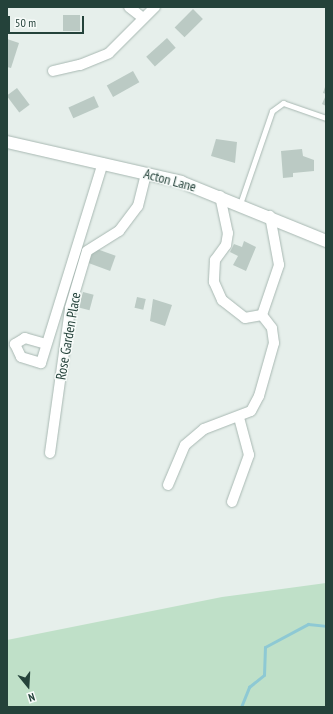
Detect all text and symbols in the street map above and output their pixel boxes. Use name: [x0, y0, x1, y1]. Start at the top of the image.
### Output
scale bar: [10, 8, 86, 34]
text: 50 m: [15, 15, 36, 30]
street label: Acton Lane: [142, 165, 198, 195]
street label: Rose Garden Place: [52, 291, 84, 381]
north arrow: [8, 666, 48, 706]
text: N: [27, 690, 37, 705]

